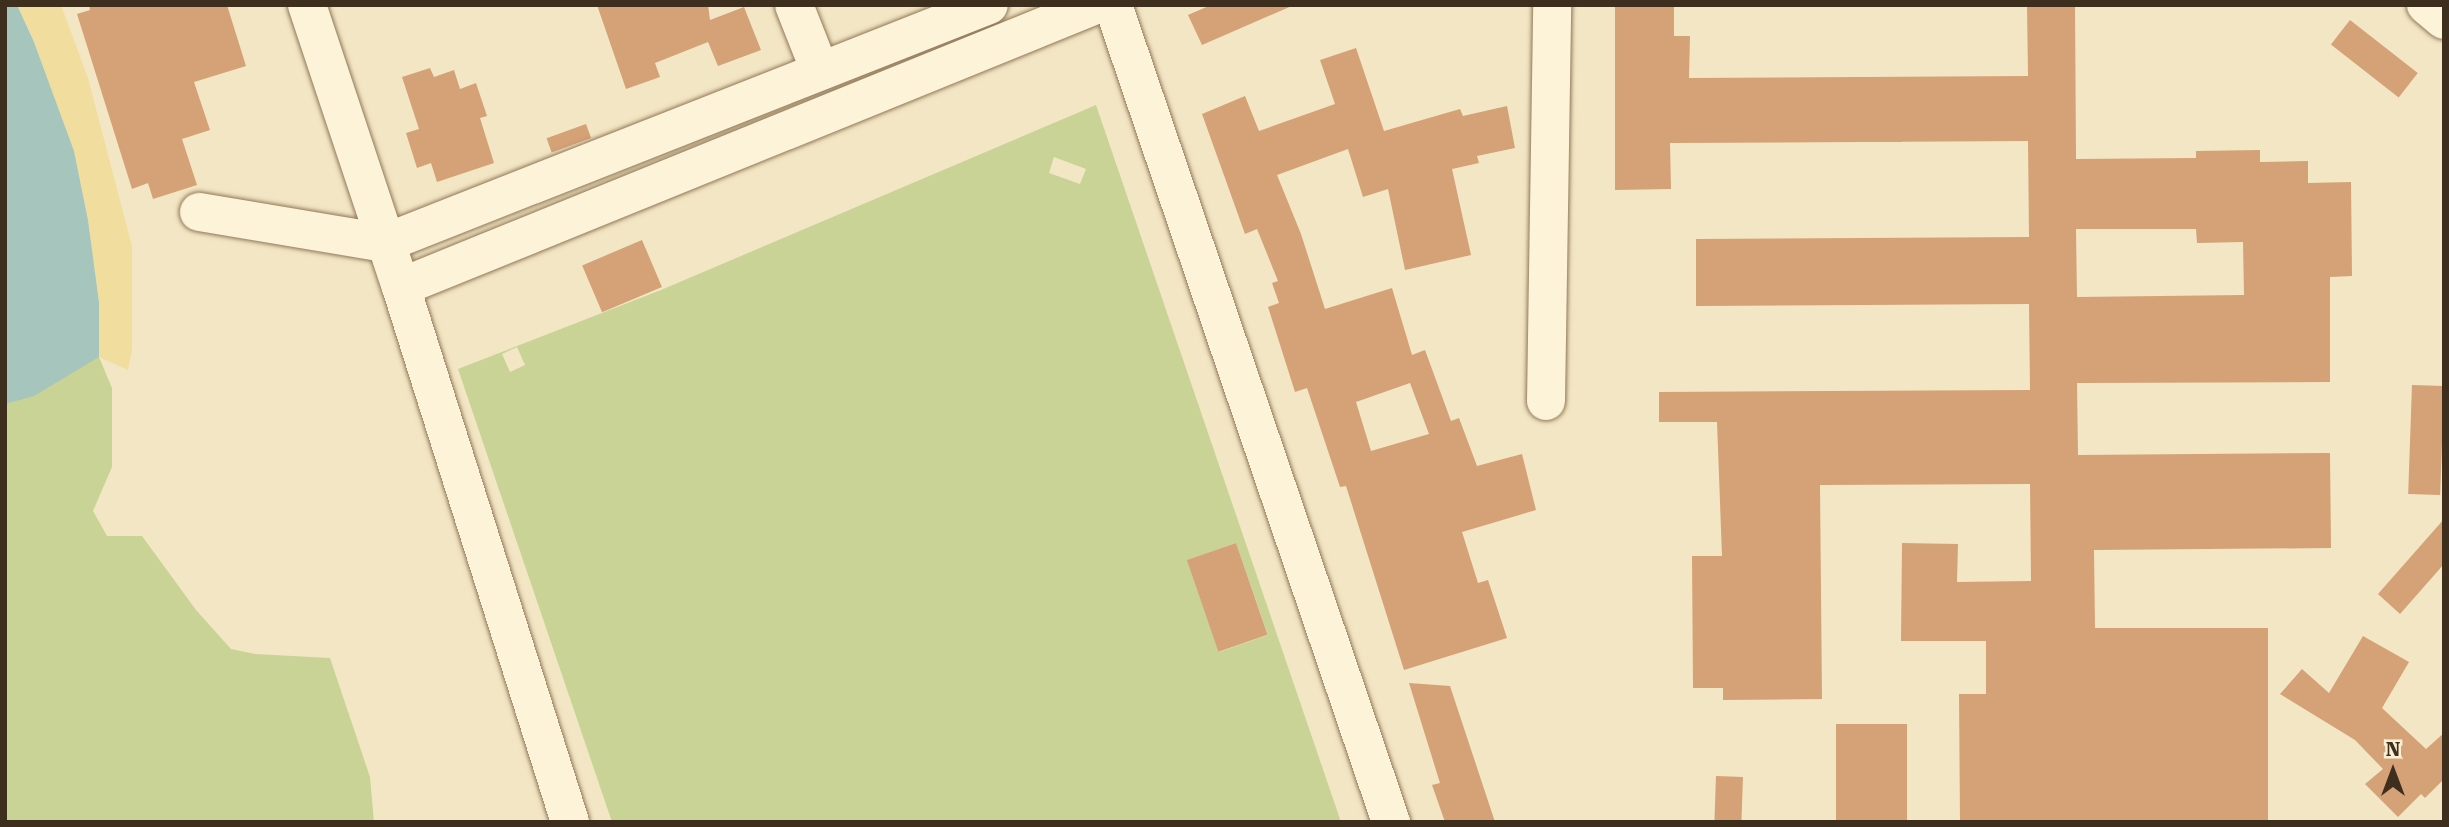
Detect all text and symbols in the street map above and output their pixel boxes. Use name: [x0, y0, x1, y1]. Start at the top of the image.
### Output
north arrow: [2358, 736, 2428, 806]
text: N: [2386, 738, 2400, 761]

